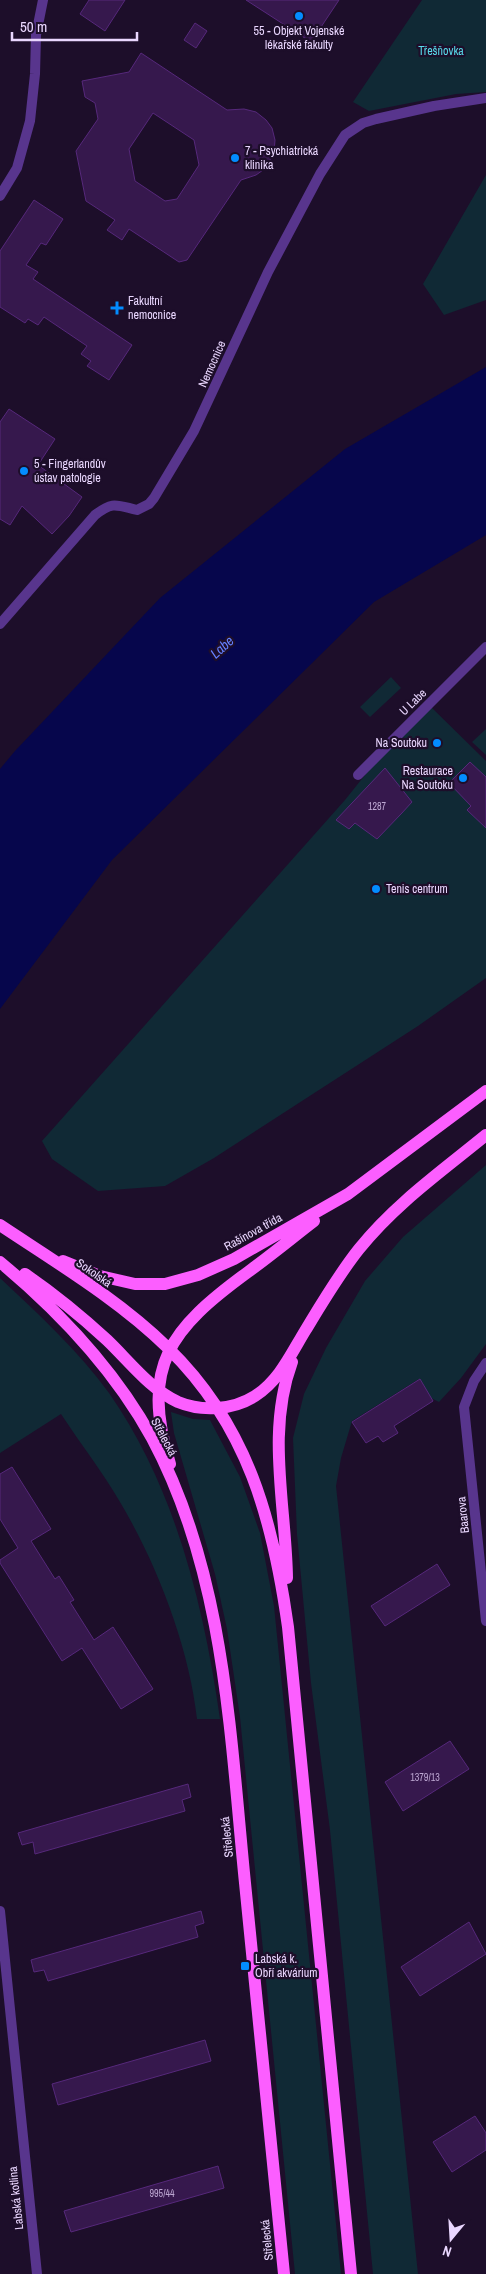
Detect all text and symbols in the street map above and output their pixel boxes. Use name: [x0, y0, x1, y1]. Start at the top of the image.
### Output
scale bar: [12, 10, 138, 42]
marker: 55 - Objekt Vojenské lékařské fakulty: [293, 10, 305, 22]
text: 50 m: [20, 16, 47, 37]
place label: 55 - Objekt Vojenské lékařské fakulty: [254, 23, 344, 53]
park label: Třešňovka: [418, 43, 464, 59]
place label: 7 - Psychiatrická klinika: [245, 143, 319, 173]
marker: 7 - Psychiatrická klinika: [229, 152, 241, 164]
place label: Fakultní nemocnice: [128, 293, 176, 323]
marker: Fakultní nemocnice: [110, 301, 124, 315]
street label: Nemocnice: [195, 338, 229, 390]
place label: 5 - Fingerlandův ústav patologie: [34, 456, 106, 486]
marker: 5 - Fingerlandův ústav patologie: [18, 465, 30, 477]
water label: Labe: [206, 632, 238, 662]
street label: U Labe: [396, 685, 430, 719]
place label: Na Soutoku: [376, 735, 427, 751]
marker: Na Soutoku: [431, 737, 443, 749]
place label: Restaurace Na Soutoku: [402, 763, 453, 793]
marker: Restaurace Na Soutoku: [457, 772, 469, 784]
house number: 1287: [368, 800, 387, 813]
place label: Tenis centrum: [386, 881, 448, 897]
marker: Tenis centrum: [370, 883, 382, 895]
street label: Rašínova třída: [221, 1209, 285, 1255]
street label: Sokolská: [73, 1255, 115, 1291]
street label: Střelecká: [147, 1415, 181, 1459]
street label: Baarova: [453, 1495, 473, 1534]
house number: 1379/13: [410, 1771, 440, 1784]
street label: Střelecká: [217, 1815, 237, 1858]
place label: Labská k. Obří akvárium: [255, 1951, 317, 1981]
marker: Labská k. Obří akvárium: [239, 1960, 251, 1972]
street label: Labská kotlina: [5, 2165, 27, 2230]
house number: 995/44: [149, 2187, 175, 2200]
north arrow: [426, 2214, 476, 2264]
street label: Střelecká: [257, 2218, 277, 2261]
text: N: [440, 2242, 454, 2261]

